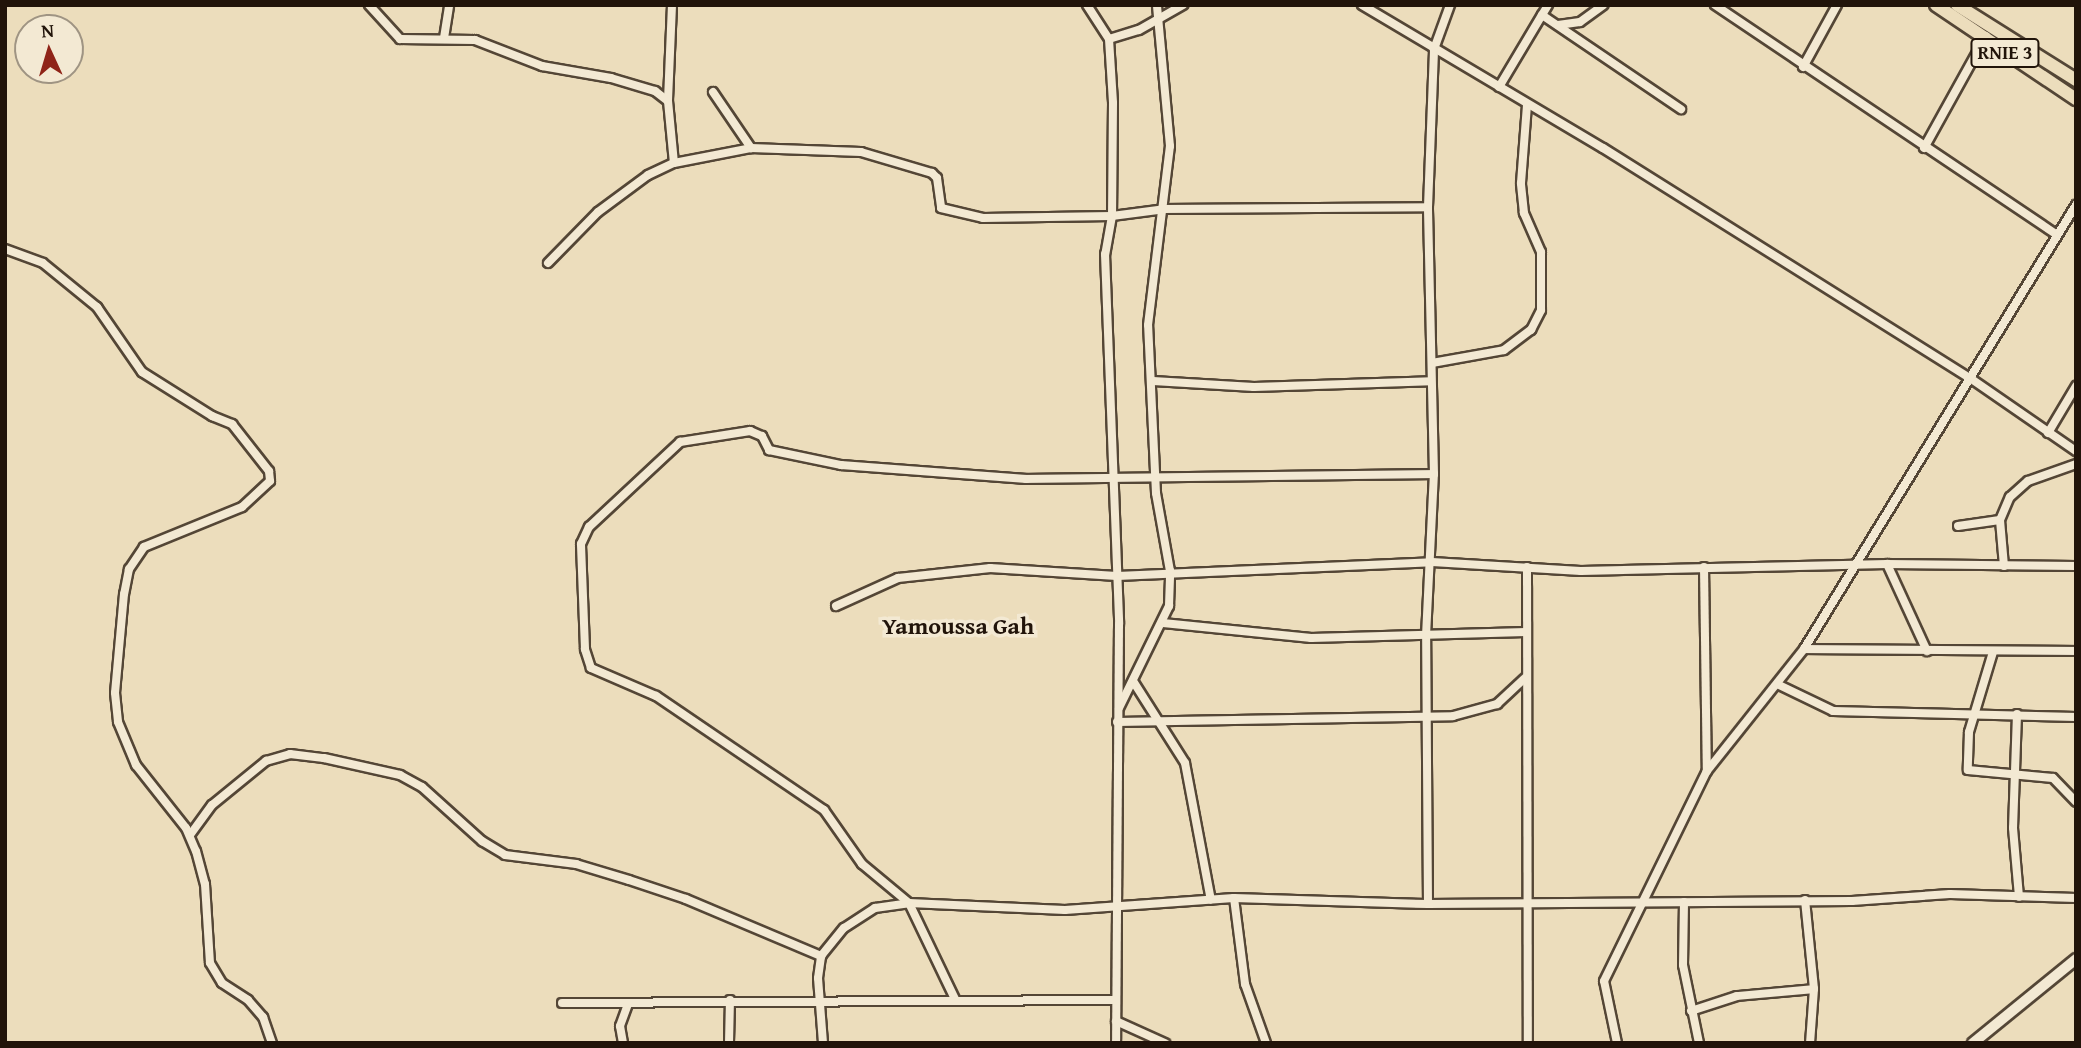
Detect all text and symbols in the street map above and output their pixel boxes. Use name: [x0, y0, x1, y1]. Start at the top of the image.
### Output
north arrow: [14, 14, 84, 84]
text: N: [40, 16, 55, 44]
road number: RNIE 3: [1970, 38, 2040, 68]
district label: Yamoussa Gah: [882, 612, 1034, 640]

